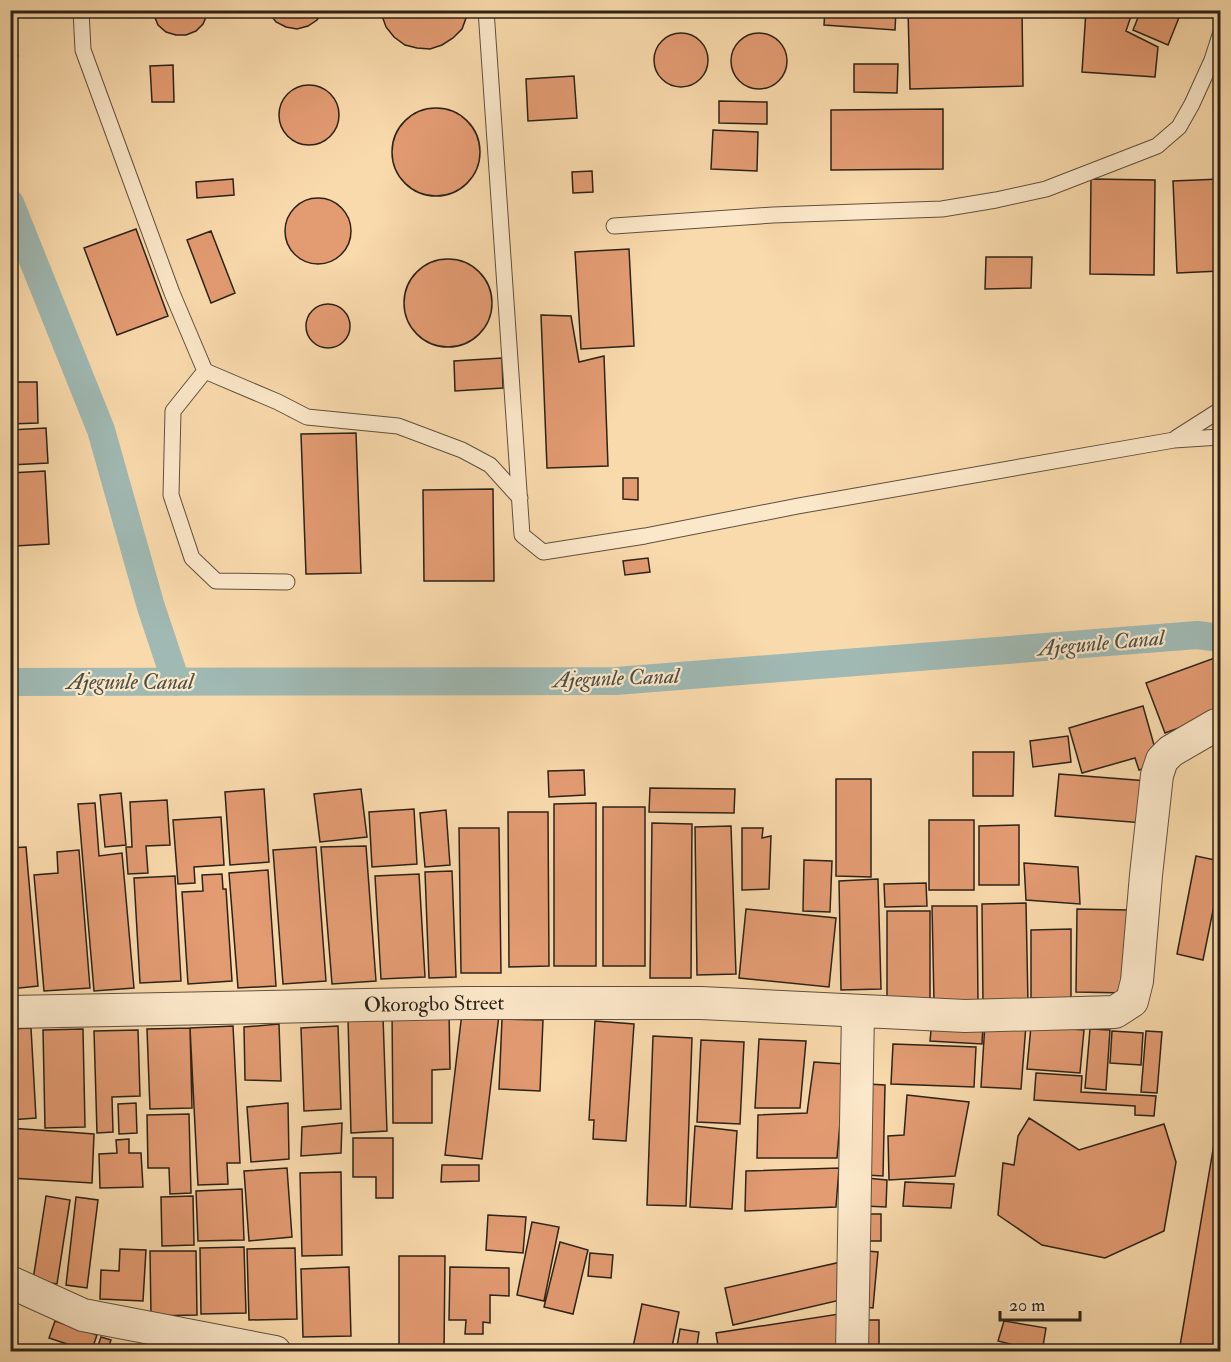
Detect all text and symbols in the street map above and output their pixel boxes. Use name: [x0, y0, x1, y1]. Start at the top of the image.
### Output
water label: Ajegunle Canal: [1035, 623, 1167, 663]
water label: Ajegunle Canal: [550, 662, 682, 694]
water label: Ajegunle Canal: [65, 668, 195, 696]
street label: Okorogbo Street: [364, 989, 505, 1019]
scale bar: [1000, 1284, 1080, 1322]
text: 20 m: [1009, 1294, 1045, 1317]

